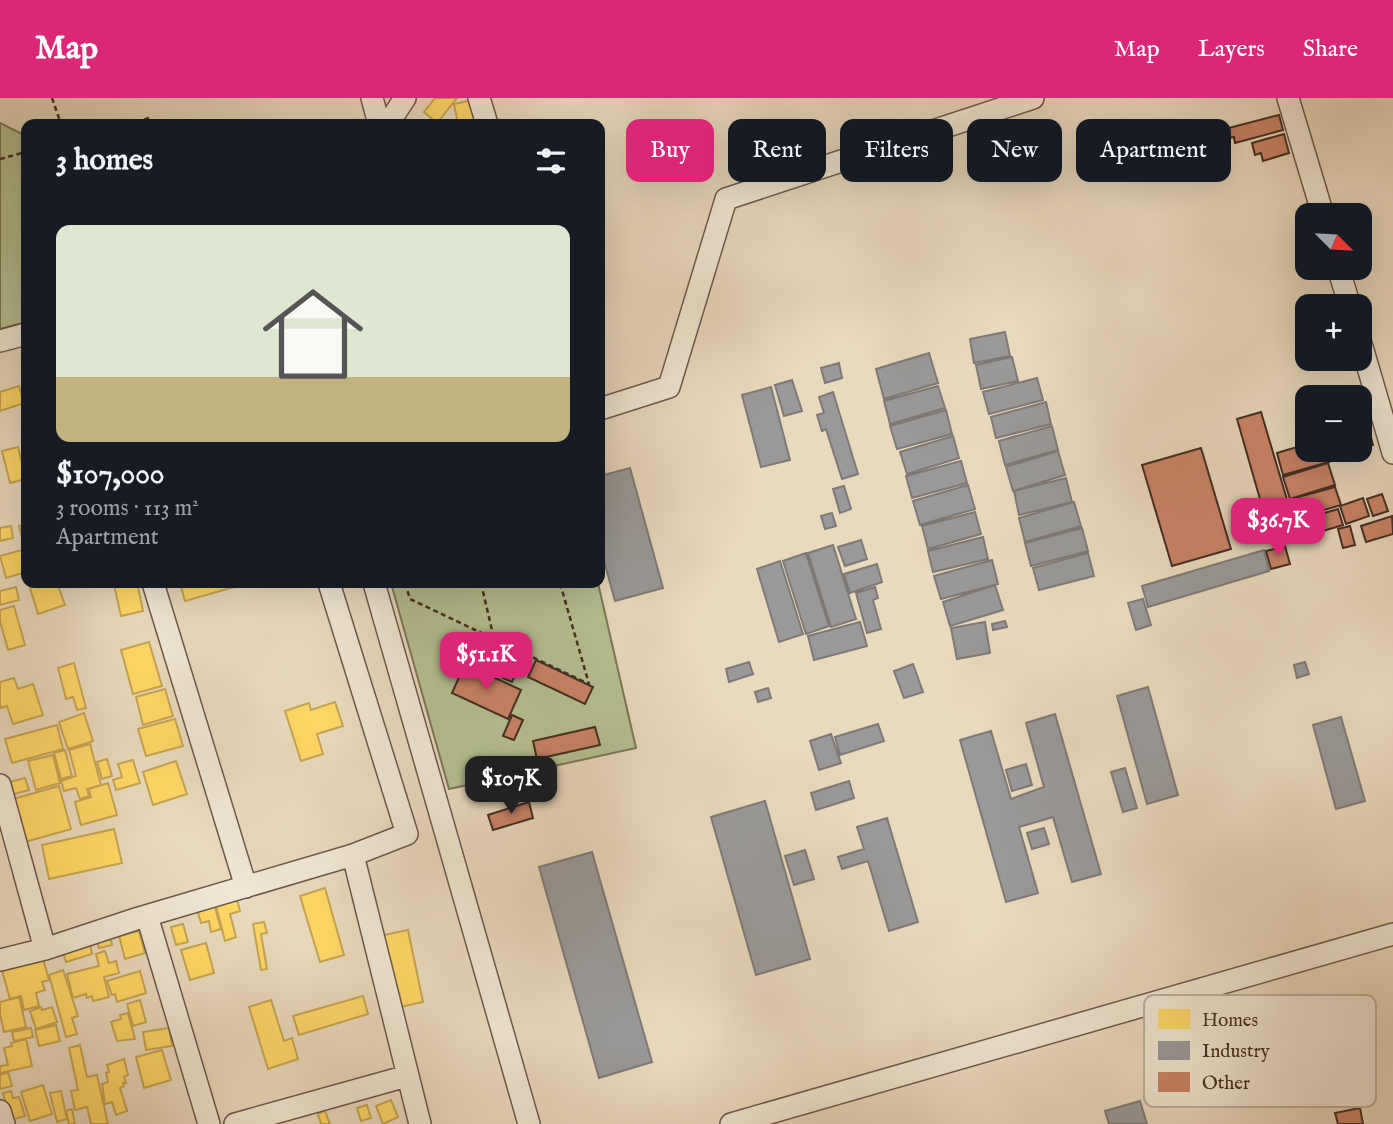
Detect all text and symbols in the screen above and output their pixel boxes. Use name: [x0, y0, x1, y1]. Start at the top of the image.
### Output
text: Map: [35, 28, 98, 70]
text: Map: [1114, 34, 1160, 65]
text: Layers: [1198, 34, 1265, 65]
text: Share: [1303, 34, 1358, 65]
chip: Buy: [626, 119, 714, 182]
chip: Rent: [728, 119, 826, 182]
chip: Filters: [840, 119, 953, 182]
chip: New: [967, 119, 1062, 182]
chip: Apartment: [1076, 119, 1231, 182]
text: 3 homes: [56, 142, 153, 180]
icon: filters: [532, 142, 570, 180]
north arrow: [1295, 203, 1372, 280]
map controls: [1295, 203, 1372, 462]
icon: home: [250, 271, 376, 397]
button: +: [1295, 294, 1372, 371]
button: −: [1295, 385, 1372, 462]
text: $107,000: [56, 456, 165, 494]
text: 3 rooms · 113 m²: [56, 494, 199, 523]
pin: $36.7K: [1221, 498, 1335, 558]
text: $36.7K: [1247, 506, 1309, 535]
text: Apartment: [56, 523, 159, 552]
pin: $51.1K: [429, 632, 543, 692]
text: $51.1K: [456, 640, 516, 669]
pin: $107K: [462, 756, 560, 816]
text: $107K: [481, 764, 541, 793]
legend: [1144, 995, 1376, 1107]
text: Homes: [1202, 1009, 1258, 1033]
text: Industry: [1202, 1040, 1270, 1064]
text: Other: [1202, 1072, 1250, 1096]

